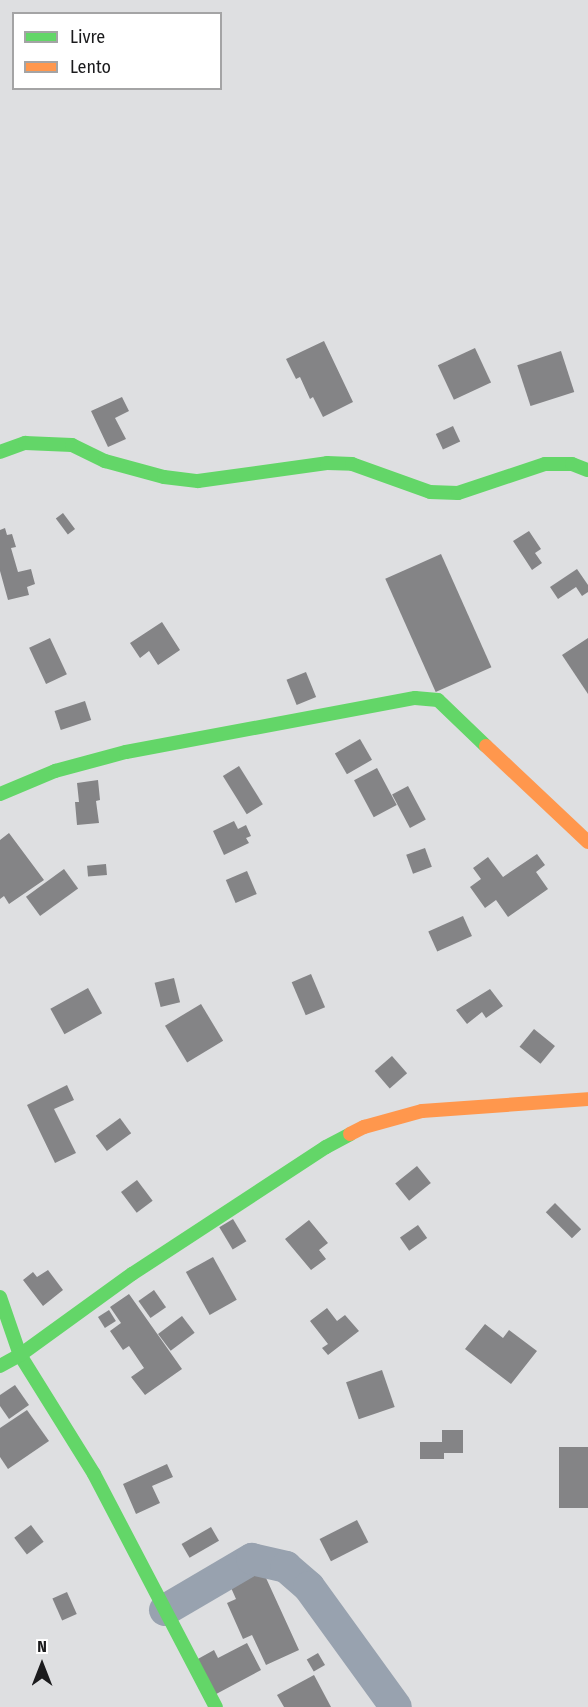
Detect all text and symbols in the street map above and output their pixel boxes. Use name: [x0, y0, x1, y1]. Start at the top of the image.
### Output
legend: [12, 12, 222, 90]
text: Livre: [70, 26, 105, 48]
text: Lento: [70, 56, 111, 78]
north arrow: [12, 1635, 72, 1695]
text: N: [37, 1637, 47, 1656]

